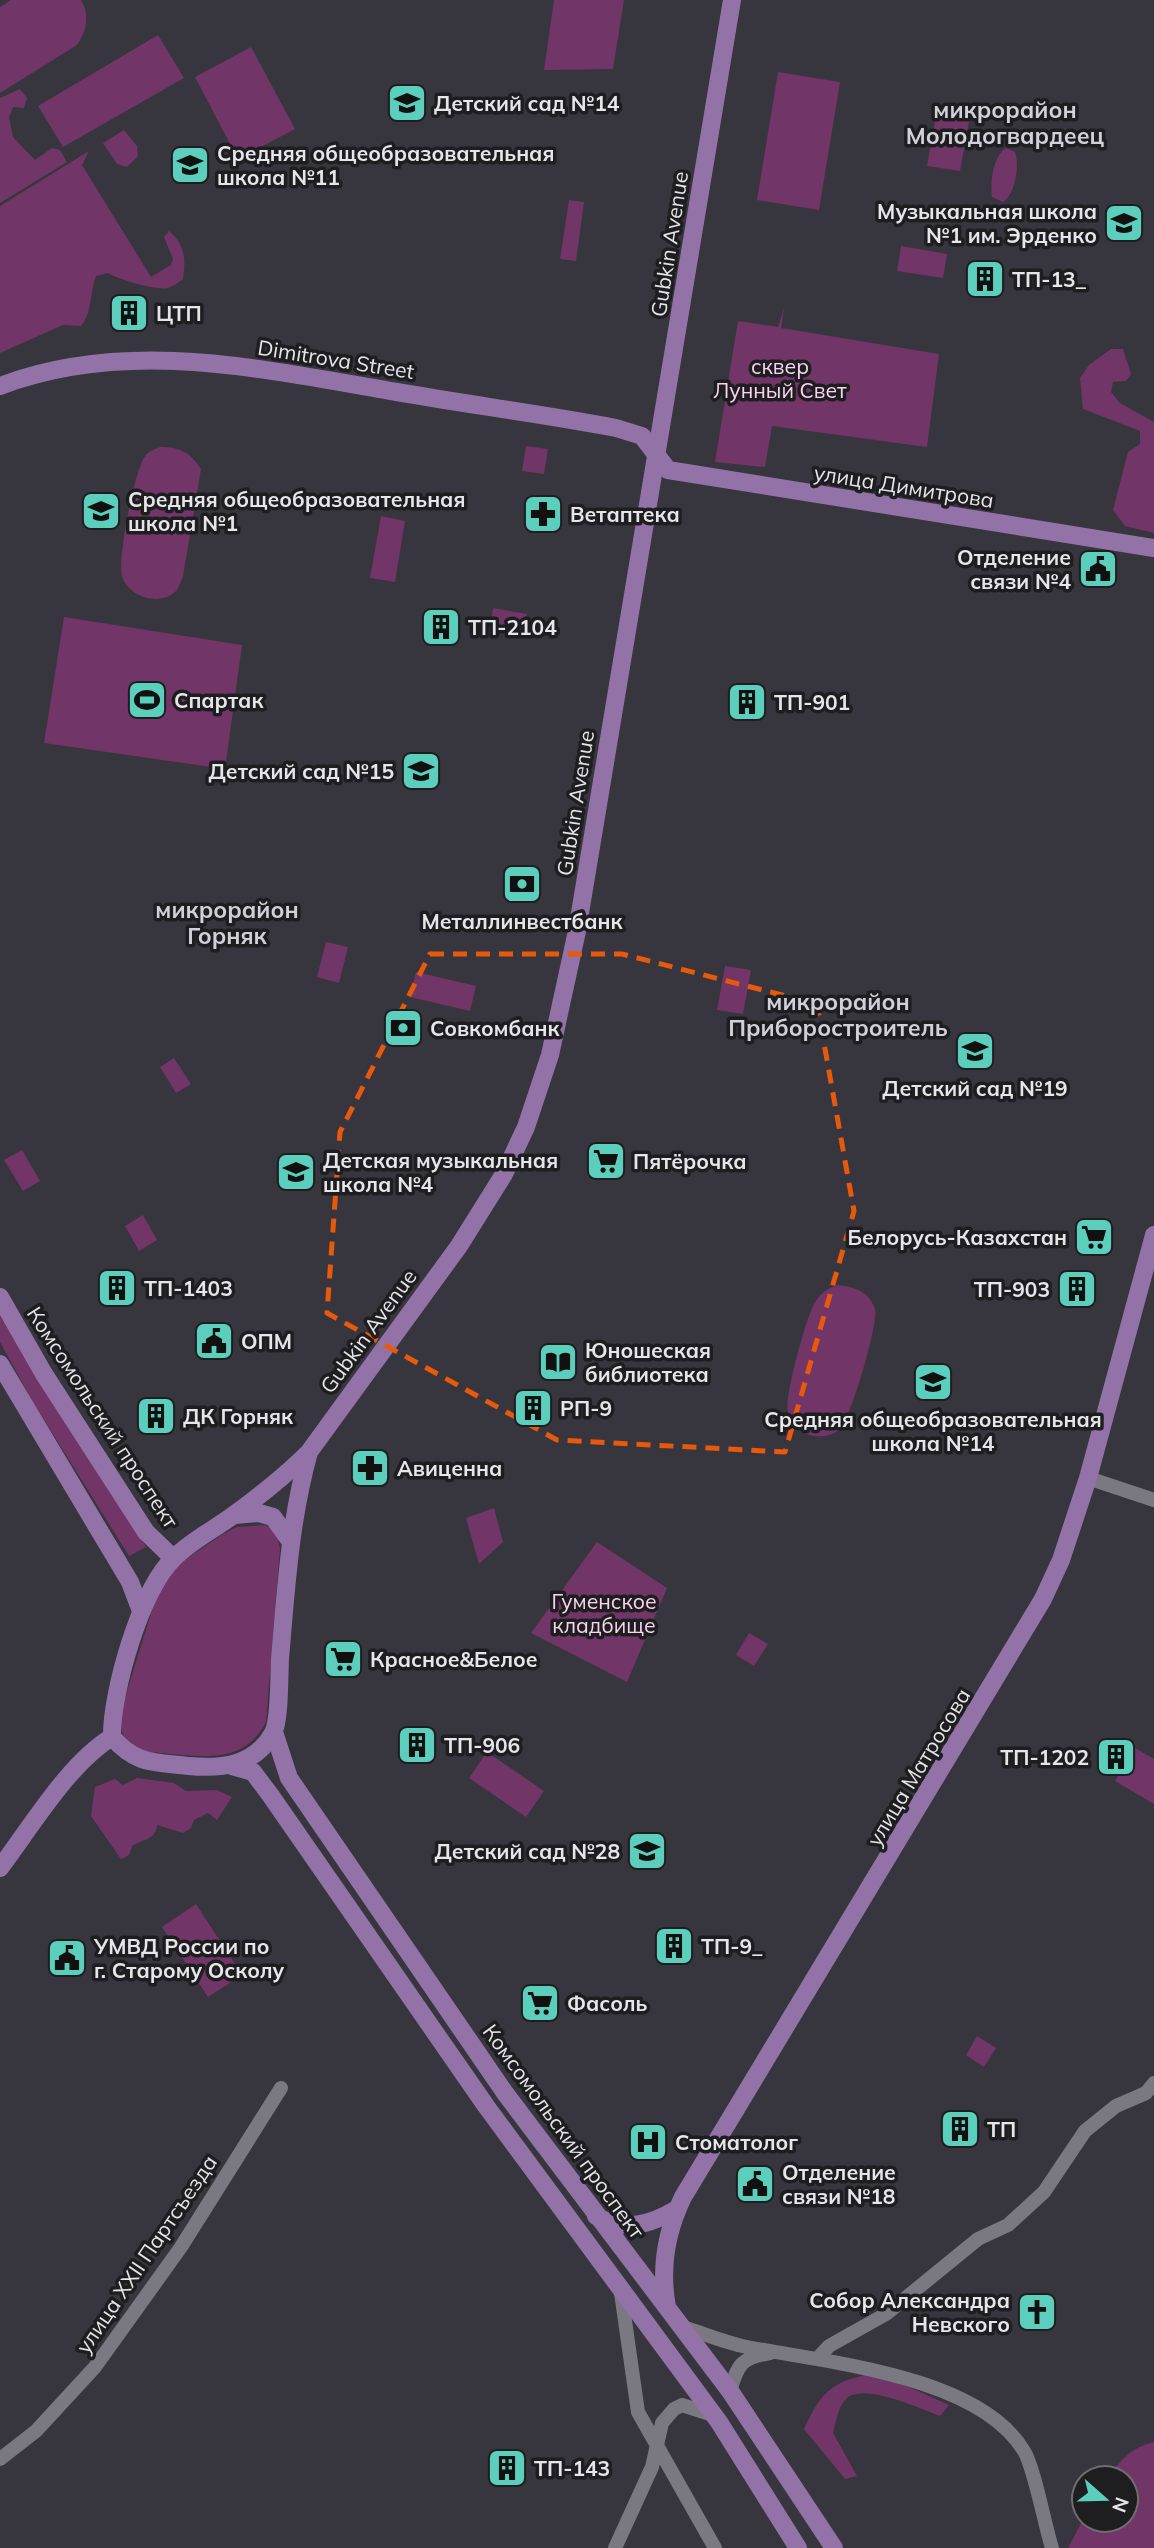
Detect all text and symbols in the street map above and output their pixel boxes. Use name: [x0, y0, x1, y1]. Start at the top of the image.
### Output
school or university icon: Детский сад №14: [386, 82, 428, 124]
place label: Детский сад №14: [434, 90, 620, 116]
district label: микрорайон Молодогвардеец: [906, 95, 1105, 150]
place label: Cредняя общеобразовательная школа №11: [217, 140, 554, 190]
school or university icon: Cредняя общеобразовательная школа №11: [169, 144, 211, 186]
street label: Gubkin Avenue: [645, 169, 693, 319]
place label: Музыкальная школа №1 им. Эрденко: [877, 198, 1097, 248]
school or university icon: Музыкальная школа №1 им. Эрденко: [1103, 202, 1145, 244]
building icon: ТП-13_: [964, 258, 1006, 300]
place label: ТП-13_: [1012, 266, 1087, 292]
building icon: ЦТП: [108, 292, 150, 334]
place label: ЦТП: [156, 300, 202, 326]
street label: Dimitrova Street: [256, 334, 416, 384]
park label: сквер Лунный Свет: [713, 353, 847, 403]
street label: улица Димитрова: [812, 459, 996, 513]
place label: Средняя общеобразовательная школа №1: [128, 486, 465, 536]
school or university icon: Средняя общеобразовательная школа №1: [80, 490, 122, 532]
pharmacy icon: Ветаптека: [522, 493, 564, 535]
place label: Ветаптека: [570, 501, 680, 527]
place label: Отделение связи №4: [957, 544, 1071, 594]
public building icon: Отделение связи №4: [1077, 548, 1119, 590]
building icon: ТП-2104: [420, 606, 462, 648]
place label: ТП-2104: [468, 614, 557, 640]
sports icon: Спартак: [126, 679, 168, 721]
building icon: ТП-901: [726, 681, 768, 723]
place label: Спартак: [174, 687, 264, 713]
place label: ТП-901: [774, 689, 850, 715]
street label: Gubkin Avenue: [551, 728, 599, 878]
school or university icon: Детский сад №15: [400, 750, 442, 792]
place label: Детский сад №15: [209, 758, 394, 784]
bank icon: Металлинвестбанк: [501, 863, 543, 905]
district label: микрорайон Горняк: [155, 895, 299, 950]
place label: Металлинвестбанк: [421, 908, 624, 934]
district label: микрорайон Приборостроитель: [728, 987, 948, 1042]
bank icon: Совкомбанк: [382, 1007, 424, 1049]
place label: Совкомбанк: [430, 1015, 560, 1041]
school or university icon: Детский сад №19: [954, 1030, 996, 1072]
place label: Детский сад №19: [882, 1075, 1068, 1101]
supermarket icon: Пятёрочка: [585, 1140, 627, 1182]
place label: Детская музыкальная школа №4: [323, 1147, 558, 1197]
place label: Пятёрочка: [633, 1148, 747, 1174]
school or university icon: Детская музыкальная школа №4: [275, 1151, 317, 1193]
supermarket icon: Белорусь-Казахстан: [1073, 1216, 1115, 1258]
place label: Белорусь-Казахстан: [847, 1224, 1067, 1250]
street label: Gubkin Avenue: [314, 1264, 422, 1398]
building icon: ТП-1403: [96, 1267, 138, 1309]
building icon: ТП-903: [1056, 1268, 1098, 1310]
place label: ТП-1403: [144, 1275, 233, 1301]
place label: ТП-903: [974, 1276, 1050, 1302]
street label: Комсомольский проспект: [22, 1302, 184, 1533]
public building icon: ОПМ: [193, 1320, 235, 1362]
place label: ОПМ: [241, 1328, 292, 1354]
place label: Юношеская библиотека: [585, 1337, 711, 1387]
library icon: Юношеская библиотека: [537, 1341, 579, 1383]
school or university icon: Средняя общеобразовательная школа №14: [912, 1361, 954, 1403]
building icon: РП-9: [512, 1387, 554, 1429]
building icon: ДК Горняк: [135, 1395, 177, 1437]
place label: РП-9: [560, 1395, 612, 1421]
place label: ДК Горняк: [183, 1403, 294, 1429]
place label: Средняя общеобразовательная школа №14: [764, 1406, 1102, 1456]
pharmacy icon: Авиценна: [349, 1447, 391, 1489]
place label: Авиценна: [397, 1455, 502, 1481]
park label: Гуменское кладбище: [551, 1588, 657, 1638]
supermarket icon: Красное&Белое: [322, 1638, 364, 1680]
place label: Красное&Белое: [370, 1646, 538, 1672]
street label: улица Матросова: [861, 1683, 975, 1851]
building icon: ТП-906: [396, 1724, 438, 1766]
place label: ТП-906: [444, 1732, 520, 1758]
building icon: ТП-1202: [1095, 1736, 1137, 1778]
place label: ТП-1202: [1000, 1744, 1089, 1770]
school or university icon: Детский сад №28: [626, 1830, 668, 1872]
place label: Детский сад №28: [435, 1838, 620, 1864]
building icon: ТП-9_: [653, 1925, 695, 1967]
place label: УМВД России по г. Старому Осколу: [93, 1933, 285, 1983]
place label: ТП-9_: [701, 1933, 763, 1959]
public building icon: УМВД России по г. Старому Осколу: [46, 1937, 88, 1979]
supermarket icon: Фасоль: [519, 1982, 561, 2024]
place label: Фасоль: [567, 1990, 648, 2016]
street label: Комсомольский проспект: [478, 2019, 651, 2243]
building icon: ТП: [939, 2108, 981, 2150]
place label: ТП: [987, 2116, 1016, 2142]
hospital icon: Стоматолог: [627, 2121, 669, 2163]
place label: Стоматолог: [675, 2129, 798, 2155]
street label: улица XXII Партсъезда: [70, 2150, 222, 2358]
place label: Отделение связи №18: [782, 2159, 896, 2209]
public building icon: Отделение связи №18: [734, 2163, 776, 2205]
place label: Собор Александра Невского: [809, 2287, 1010, 2337]
church icon: Собор Александра Невского: [1016, 2291, 1058, 2333]
building icon: ТП-143: [486, 2447, 528, 2489]
place label: ТП-143: [534, 2455, 610, 2481]
north arrow: [1070, 2464, 1140, 2534]
text: N: [1107, 2494, 1135, 2516]

